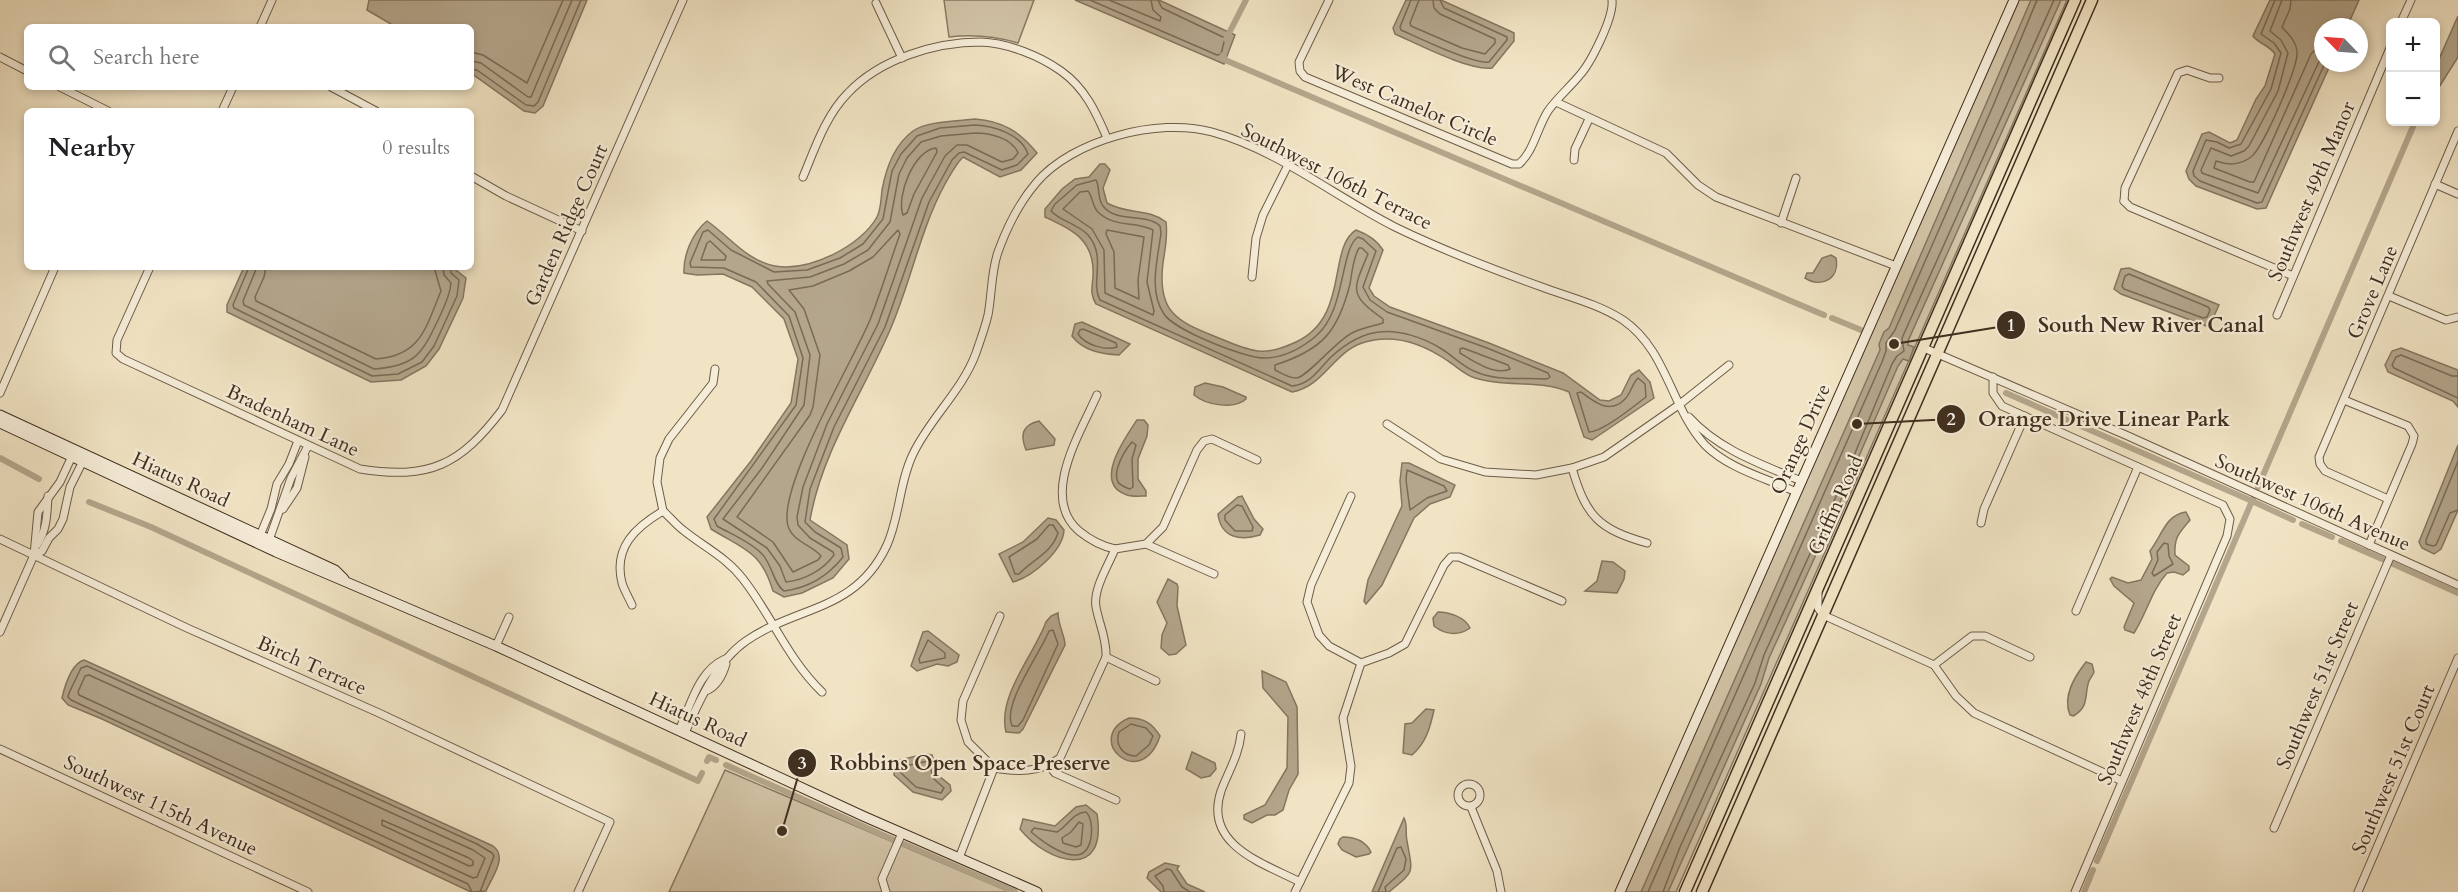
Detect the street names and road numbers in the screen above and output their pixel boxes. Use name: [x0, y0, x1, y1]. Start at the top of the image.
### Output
street label: West Camelot Circle: [1326, 58, 1502, 153]
street label: Southwest 49th Manor: [2261, 97, 2362, 285]
street label: Southwest 106th Terrace: [1237, 116, 1437, 236]
street label: Garden Ridge Court: [519, 139, 615, 311]
street label: Grove Lane: [2341, 241, 2404, 343]
street label: Bradenham Lane: [222, 378, 364, 463]
street label: Orange Drive: [1764, 380, 1837, 499]
street label: Hiatus Road: [128, 445, 234, 514]
street label: Southwest 106th Avenue: [2211, 447, 2415, 558]
street label: Griffin Road: [1801, 451, 1870, 559]
street label: Southwest 51st Street: [2270, 597, 2365, 773]
street label: Southwest 48th Street: [2091, 609, 2188, 789]
street label: Birch Terrace: [253, 629, 371, 702]
street label: Southwest 51st Court: [2345, 679, 2442, 858]
street label: Hiatus Road: [645, 685, 751, 754]
street label: Southwest 115th Avenue: [60, 749, 262, 862]

